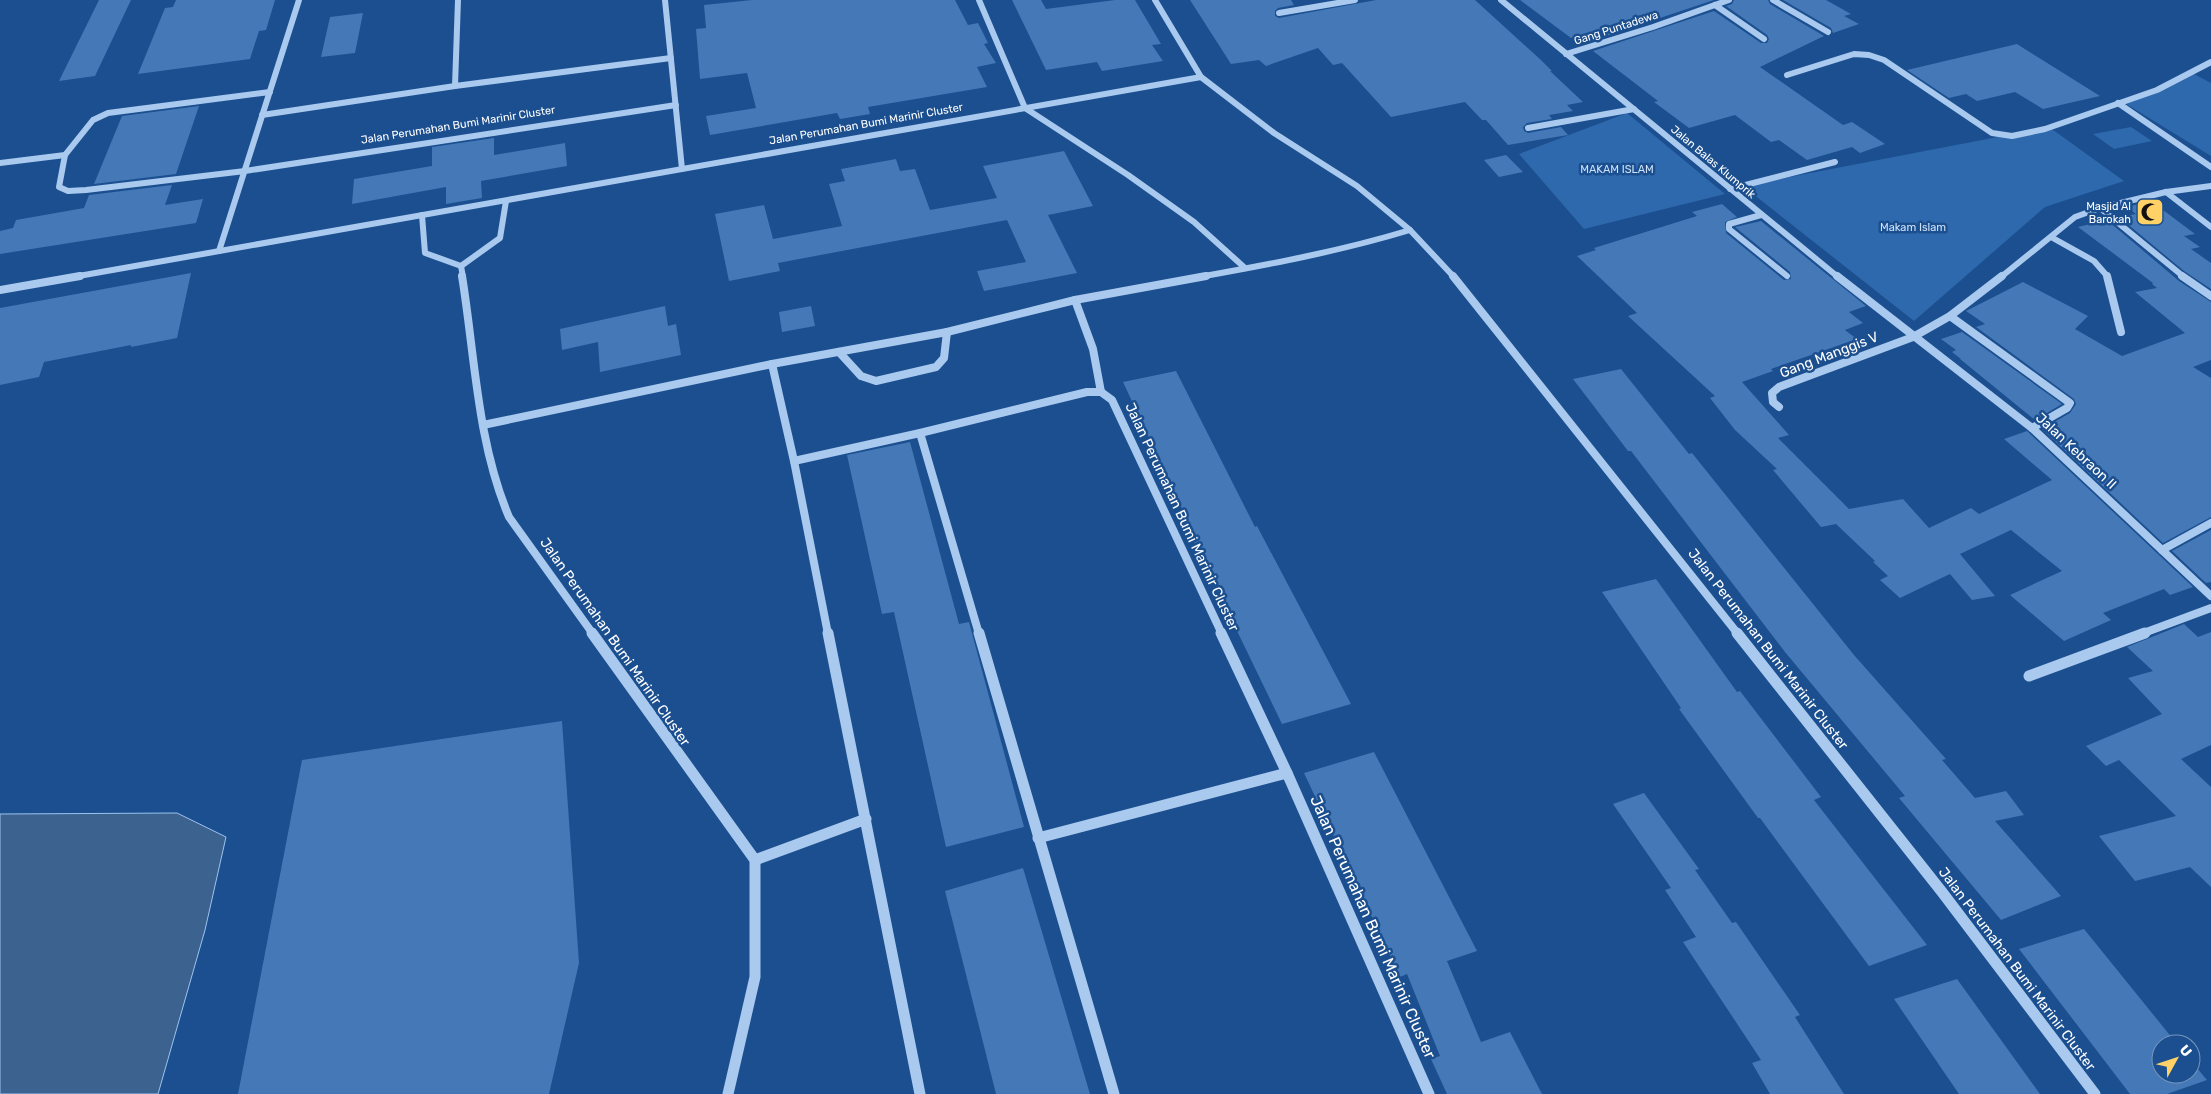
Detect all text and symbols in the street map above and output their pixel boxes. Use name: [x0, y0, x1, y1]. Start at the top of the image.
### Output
street label: Gang Puntadewa: [1572, 8, 1660, 48]
street label: Jalan Perumahan Bumi Marinir Cluster: [768, 100, 965, 147]
street label: Jalan Perumahan Bumi Marinir Cluster: [360, 103, 557, 147]
street label: Jalan Balas Klumprik: [1668, 123, 1758, 201]
park label: MAKAM ISLAM: [1580, 163, 1654, 176]
mosque icon: Masjid Al Barokah: [2135, 197, 2165, 227]
place label: Masjid Al Barokah: [2086, 200, 2131, 226]
park label: Makam Islam: [1880, 221, 1946, 234]
street label: Gang Manggis V: [1777, 328, 1881, 382]
street label: Jalan Perumahan Bumi Marinir Cluster: [1121, 400, 1243, 635]
street label: Jalan Kebraon II: [2032, 409, 2120, 493]
street label: Jalan Perumahan Bumi Marinir Cluster: [536, 535, 694, 750]
street label: Jalan Perumahan Bumi Marinir Cluster: [1684, 545, 1852, 753]
street label: Jalan Perumahan Bumi Marinir Cluster: [1306, 793, 1440, 1061]
street label: Jalan Perumahan Bumi Marinir Cluster: [1935, 864, 2099, 1075]
north arrow: [2151, 1034, 2201, 1084]
text: U: [2176, 1042, 2195, 1060]

